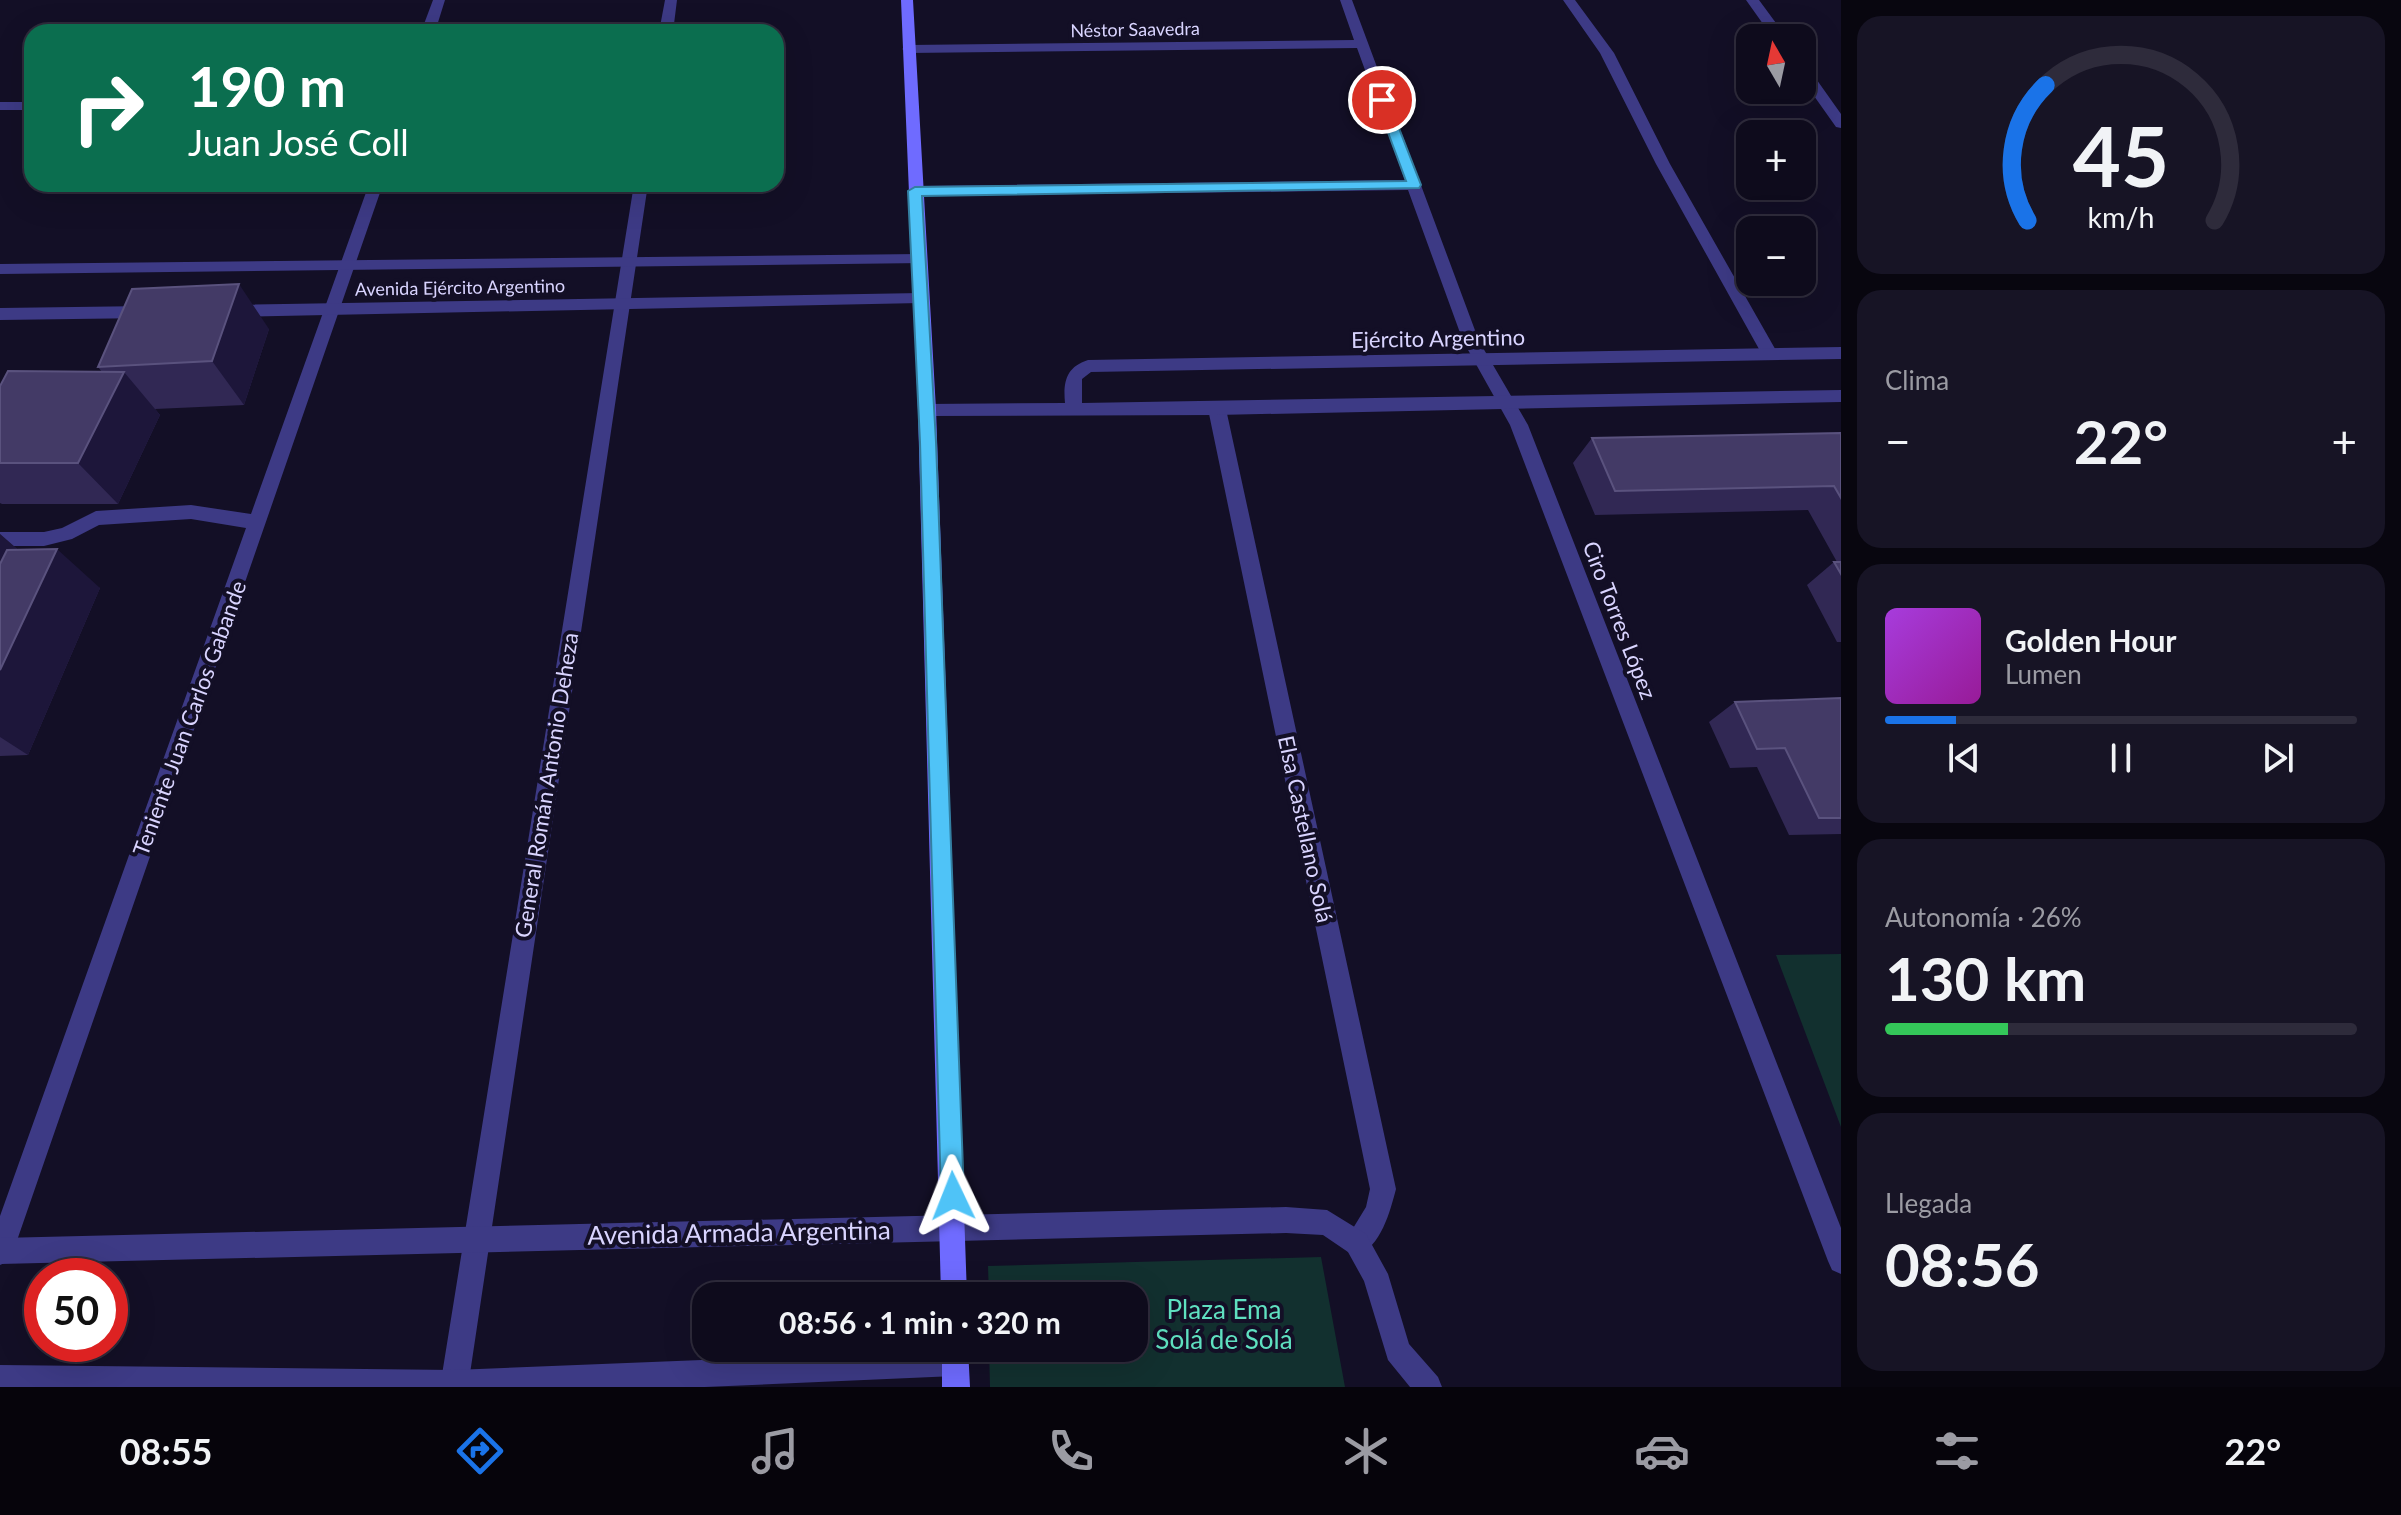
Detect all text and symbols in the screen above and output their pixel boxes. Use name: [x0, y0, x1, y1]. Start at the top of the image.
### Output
street label: Néstor Saavedra: [1070, 17, 1200, 41]
north arrow: [1736, 24, 1816, 104]
map controls: [1736, 24, 1816, 296]
text: 190 m: [188, 52, 346, 119]
icon: right: [56, 56, 160, 160]
pin: [1348, 66, 1416, 134]
icon: arrive: [1360, 78, 1404, 122]
text: 45: [2073, 105, 2169, 205]
text: Juan José Coll: [188, 120, 409, 164]
button: +: [1736, 120, 1816, 200]
text: km/h: [2088, 200, 2154, 234]
button: −: [1736, 216, 1816, 296]
street label: Avenida Ejército Argentino: [355, 274, 565, 300]
street label: Ejército Argentino: [1351, 323, 1525, 353]
text: Clima: [1885, 364, 1949, 396]
text: 22°: [2074, 405, 2168, 477]
text: −: [1885, 415, 1911, 467]
text: +: [2331, 415, 2357, 467]
street label: Ciro Torres López: [1577, 537, 1663, 703]
street label: Teniente Juan Carlos Gabande: [127, 577, 251, 859]
text: Golden Hour: [2005, 622, 2177, 658]
street label: General Román Antonio Deheza: [509, 630, 583, 940]
text: Lumen: [2005, 658, 2082, 690]
street label: Elsa Castellano Solá: [1273, 733, 1339, 925]
icon: previous: [1942, 736, 1986, 780]
icon: pause: [2099, 736, 2143, 780]
icon: next: [2256, 736, 2300, 780]
text: Autonomía · 26%: [1885, 901, 2082, 933]
text: 130 km: [1885, 942, 2086, 1014]
position arrow: [911, 1154, 995, 1238]
text: Llegada: [1885, 1187, 1972, 1219]
street label: Avenida Armada Argentina: [587, 1213, 891, 1251]
text: 08:56: [1885, 1228, 2040, 1300]
speed limit sign: 50: [24, 1258, 128, 1362]
park label: Plaza Ema Solá de Solá: [1155, 1293, 1293, 1355]
text: 08:56 · 1 min · 320 m: [779, 1304, 1061, 1340]
icon: directions: [452, 1423, 508, 1479]
icon: music: [747, 1423, 803, 1479]
icon: phone: [1043, 1423, 1099, 1479]
icon: climate: [1338, 1423, 1394, 1479]
icon: car: [1634, 1423, 1690, 1479]
icon: filters: [1929, 1423, 1985, 1479]
text: 08:55: [120, 1429, 213, 1473]
text: 22°: [2224, 1429, 2281, 1473]

